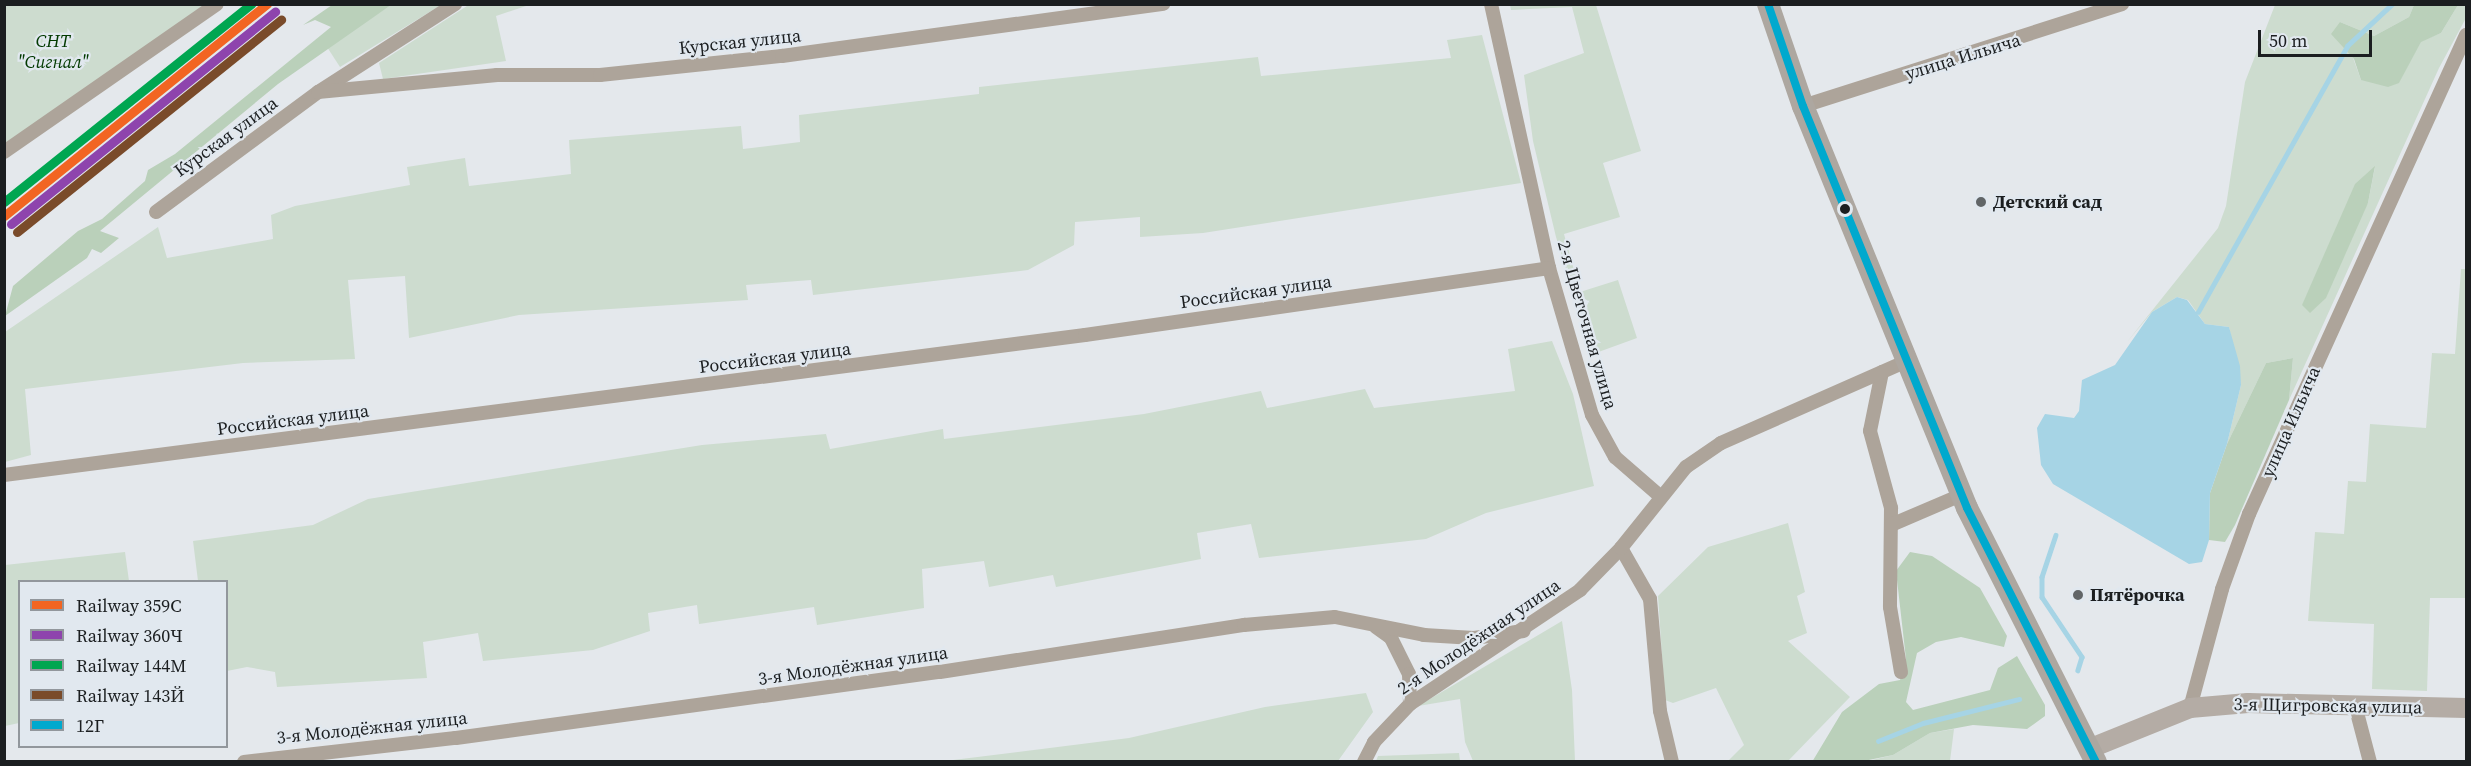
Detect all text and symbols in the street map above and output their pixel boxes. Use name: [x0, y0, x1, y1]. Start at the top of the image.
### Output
scale bar: [2261, 18, 2375, 56]
street label: Курская улица: [678, 25, 802, 59]
text: 50 m: [2269, 28, 2307, 53]
street label: улица Ильича: [1903, 29, 2023, 85]
park label: СНТ "Сигнал": [17, 31, 89, 74]
street label: Курская улица: [170, 92, 282, 182]
place label: Детский сад: [1993, 191, 2102, 213]
marker: Детский сад: [1974, 195, 1988, 209]
unlabelled marker: [1839, 203, 1851, 215]
street label: 2-я Цветочная улица: [1553, 238, 1621, 412]
street label: Российская улица: [1179, 271, 1333, 313]
street label: Российская улица: [698, 338, 852, 378]
street label: улица Ильича: [2257, 363, 2325, 481]
street label: Российская улица: [216, 400, 370, 440]
street label: 2-я Молодёжная улица: [1394, 574, 1564, 700]
legend: [18, 580, 228, 748]
place label: Пятёрочка: [2090, 584, 2185, 606]
marker: Пятёрочка: [2071, 588, 2085, 602]
text: Railway 359С: [76, 593, 182, 618]
text: Railway 360Ч: [76, 623, 183, 648]
street label: 3-я Молодёжная улица: [757, 642, 949, 690]
text: Railway 144М: [76, 653, 187, 678]
text: Railway 143Й: [76, 683, 185, 708]
street label: 3-я Щигровская улица: [2234, 694, 2422, 718]
street label: 3-я Молодёжная улица: [276, 707, 468, 749]
text: 12Г: [76, 713, 104, 738]

